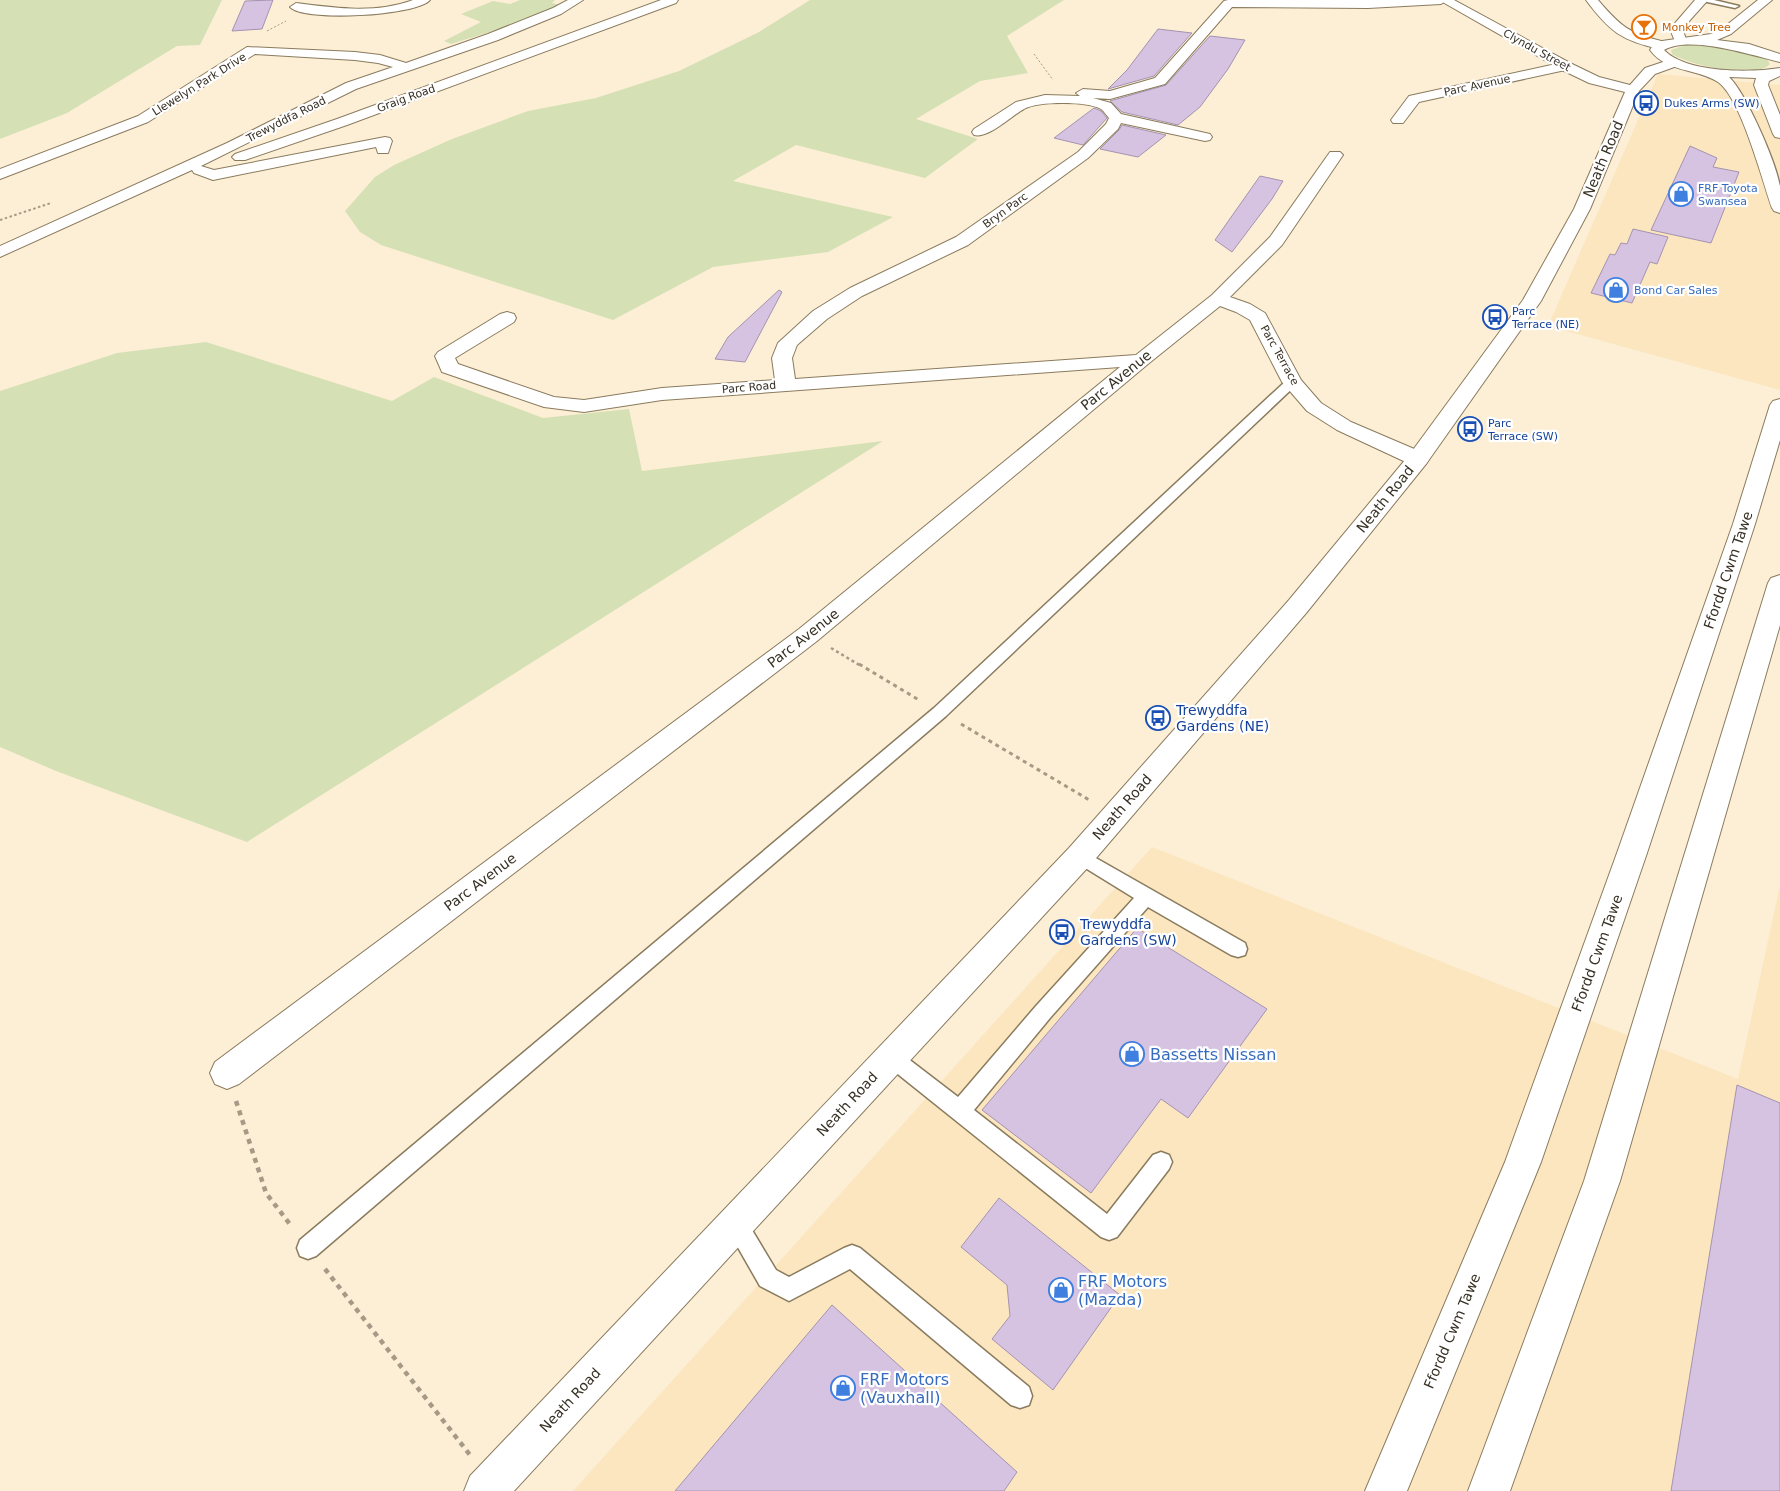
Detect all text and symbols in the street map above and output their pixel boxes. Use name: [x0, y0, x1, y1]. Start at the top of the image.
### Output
bar icon: Monkey Tree: [1631, 14, 1657, 40]
place label: Monkey Tree: [1662, 21, 1731, 34]
street label: Clyndu Street: [1501, 27, 1573, 75]
street label: Llewelyn Park Drive: [150, 50, 249, 119]
street label: Parc Avenue: [1443, 72, 1512, 99]
street label: Graig Road: [375, 82, 437, 115]
bus stop icon: Dukes Arms (SW): [1633, 90, 1659, 116]
street label: Trewyddfa Road: [243, 94, 328, 146]
place label: Dukes Arms (SW): [1664, 97, 1760, 110]
street label: Neath Road: [1580, 118, 1626, 200]
shop icon: FRF Toyota Swansea: [1668, 181, 1694, 207]
place label: FRF Toyota Swansea: [1698, 182, 1758, 208]
street label: Bryn Parc: [980, 190, 1030, 231]
shop icon: Bond Car Sales: [1603, 277, 1629, 303]
place label: Bond Car Sales: [1634, 284, 1718, 297]
bus stop icon: Parc Terrace (NE): [1482, 304, 1508, 330]
place label: Parc Terrace (NE): [1511, 305, 1579, 331]
street label: Parc Terrace: [1258, 323, 1302, 388]
street label: Parc Avenue: [1078, 347, 1154, 413]
street label: Parc Road: [721, 379, 777, 396]
bus stop icon: Parc Terrace (SW): [1457, 416, 1483, 442]
place label: Parc Terrace (SW): [1487, 417, 1558, 443]
street label: Neath Road: [1353, 462, 1417, 536]
street label: Ffordd Cwm Tawe: [1700, 509, 1756, 631]
street label: Parc Avenue: [764, 605, 842, 671]
place label: Trewyddfa Gardens (NE): [1175, 702, 1269, 734]
bus stop icon: Trewyddfa Gardens (NE): [1145, 705, 1171, 731]
street label: Neath Road: [1089, 771, 1155, 843]
street label: Parc Avenue: [441, 850, 519, 914]
street label: Ffordd Cwm Tawe: [1568, 892, 1626, 1014]
place label: Trewyddfa Gardens (SW): [1079, 916, 1177, 948]
bus stop icon: Trewyddfa Gardens (SW): [1049, 919, 1075, 945]
shop icon: Bassetts Nissan: [1119, 1041, 1145, 1067]
place label: Bassetts Nissan: [1150, 1045, 1276, 1064]
street label: Neath Road: [813, 1069, 881, 1139]
street label: Ffordd Cwm Tawe: [1421, 1271, 1483, 1391]
place label: FRF Motors (Mazda): [1078, 1272, 1167, 1309]
shop icon: FRF Motors (Mazda): [1048, 1277, 1074, 1303]
street label: Neath Road: [536, 1365, 604, 1435]
place label: FRF Motors (Vauxhall): [860, 1370, 949, 1407]
shop icon: FRF Motors (Vauxhall): [830, 1375, 856, 1401]

